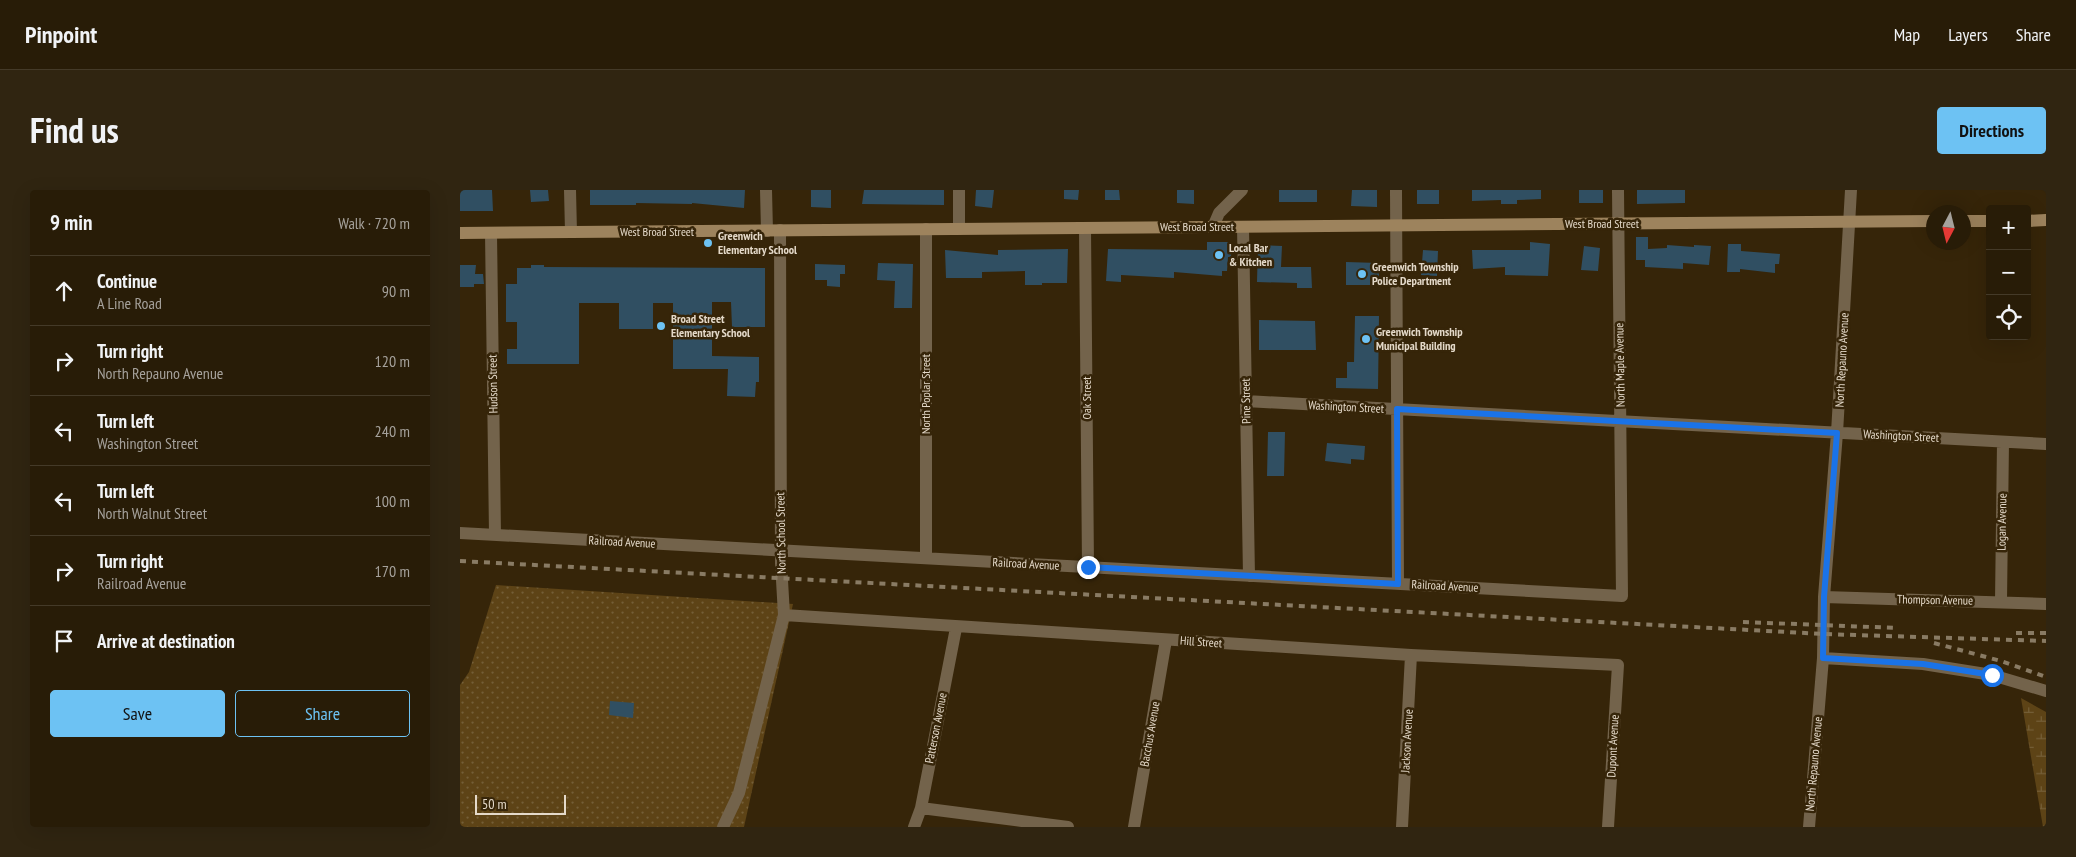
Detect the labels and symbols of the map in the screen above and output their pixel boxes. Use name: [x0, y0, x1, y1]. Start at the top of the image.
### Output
north arrow: [1926, 205, 1971, 250]
street label: West Broad Street: [1565, 216, 1640, 231]
street label: West Broad Street: [1160, 219, 1235, 234]
street label: West Broad Street: [620, 224, 695, 239]
place label: Greenwich Elementary School: [718, 228, 797, 257]
marker: Greenwich Elementary School: [702, 237, 714, 249]
place label: Local Bar & Kitchen: [1229, 240, 1272, 269]
marker: Local Bar & Kitchen: [1213, 249, 1225, 261]
place label: Greenwich Township Police Department: [1372, 259, 1459, 288]
marker: Greenwich Township Police Department: [1356, 268, 1368, 280]
place label: Broad Street Elementary School: [671, 311, 750, 340]
street label: North Repauno Avenue: [1832, 312, 1851, 408]
marker: Broad Street Elementary School: [655, 320, 667, 332]
street label: North Maple Avenue: [1611, 323, 1628, 407]
place label: Greenwich Township Municipal Building: [1376, 324, 1463, 353]
marker: Greenwich Township Municipal Building: [1360, 333, 1372, 345]
street label: North Poplar Street: [918, 353, 933, 434]
street label: Hudson Street: [484, 354, 501, 414]
street label: Oak Street: [1079, 376, 1094, 420]
street label: Pine Street: [1238, 377, 1253, 424]
street label: Washington Street: [1308, 397, 1385, 416]
street label: Washington Street: [1863, 426, 1940, 445]
street label: North School Street: [772, 491, 789, 574]
street label: Logan Avenue: [1993, 493, 2010, 551]
street label: Railroad Avenue: [588, 532, 656, 551]
street label: Railroad Avenue: [992, 554, 1060, 573]
route end: [1077, 556, 1100, 579]
street label: Railroad Avenue: [1411, 576, 1479, 595]
street label: Thompson Avenue: [1897, 591, 1973, 608]
street label: Hill Street: [1180, 633, 1223, 650]
route start: [1981, 664, 2004, 687]
street label: Patterson Avenue: [921, 691, 950, 765]
street label: Bacchus Avenue: [1136, 700, 1163, 768]
street label: Jackson Avenue: [1397, 709, 1416, 774]
street label: Dupont Avenue: [1603, 714, 1622, 778]
street label: North Repauno Avenue: [1802, 716, 1825, 812]
scale bar: [475, 792, 566, 815]

